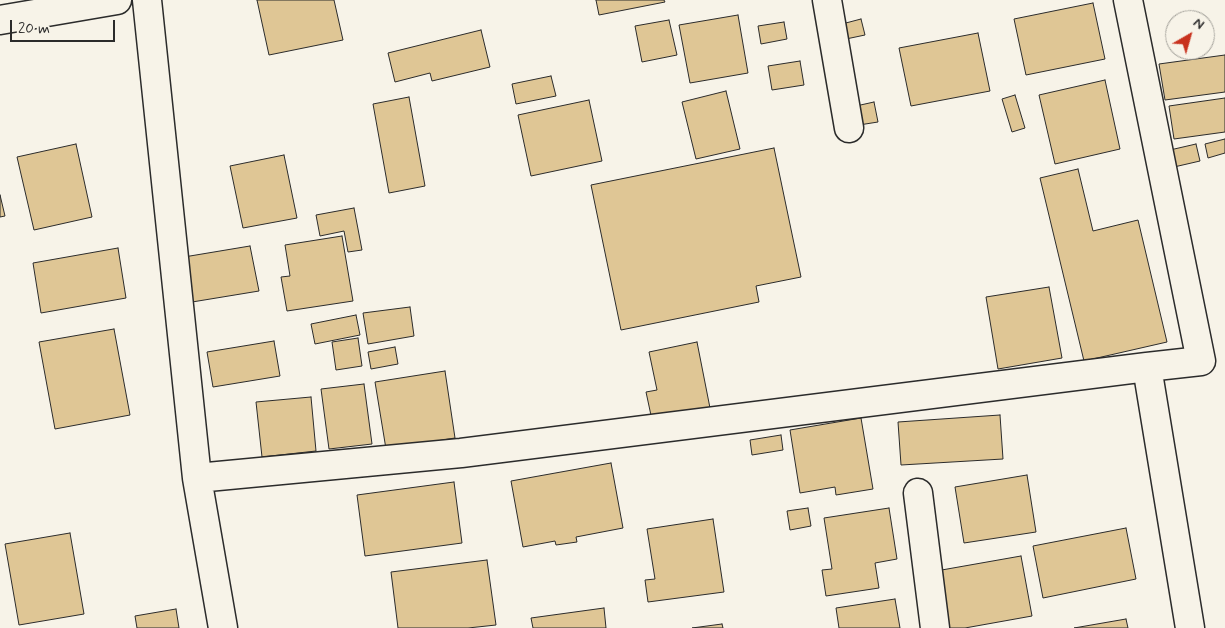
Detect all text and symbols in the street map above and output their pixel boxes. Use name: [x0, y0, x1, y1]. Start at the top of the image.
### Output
scale bar: [12, 10, 118, 42]
north arrow: [1165, 10, 1215, 60]
text: N: [1189, 14, 1208, 34]
text: 20 m: [18, 19, 50, 39]

